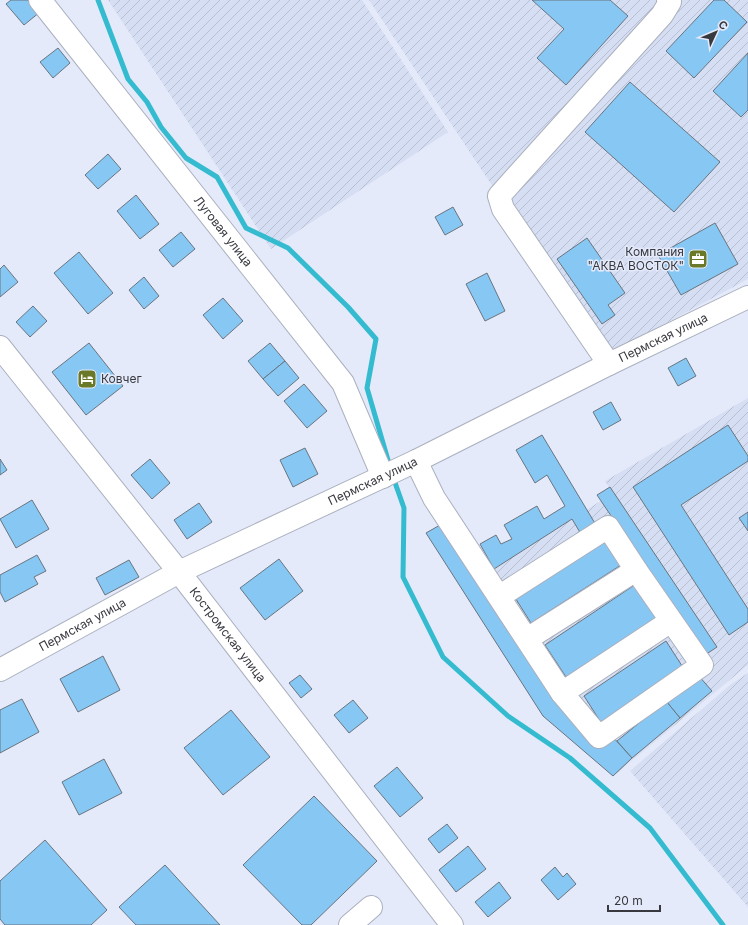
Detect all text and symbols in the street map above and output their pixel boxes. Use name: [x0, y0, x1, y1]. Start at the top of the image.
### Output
north arrow: [696, 12, 736, 52]
text: С: [715, 17, 731, 33]
street label: Луговая улица: [191, 193, 256, 269]
place label: Компания "АКВА ВОСТОК": [588, 244, 684, 273]
office icon: Компания "АКВА ВОСТОК": [687, 248, 709, 270]
street label: Пермская улица: [616, 310, 710, 365]
hotel icon: Ковчег: [76, 368, 98, 390]
place label: Ковчег: [101, 371, 142, 386]
street label: Пермская улица: [325, 453, 420, 508]
street label: Костромская улица: [187, 584, 269, 685]
street label: Пермская улица: [36, 595, 128, 654]
scale bar: [608, 887, 660, 913]
text: 20 m: [614, 893, 643, 908]

